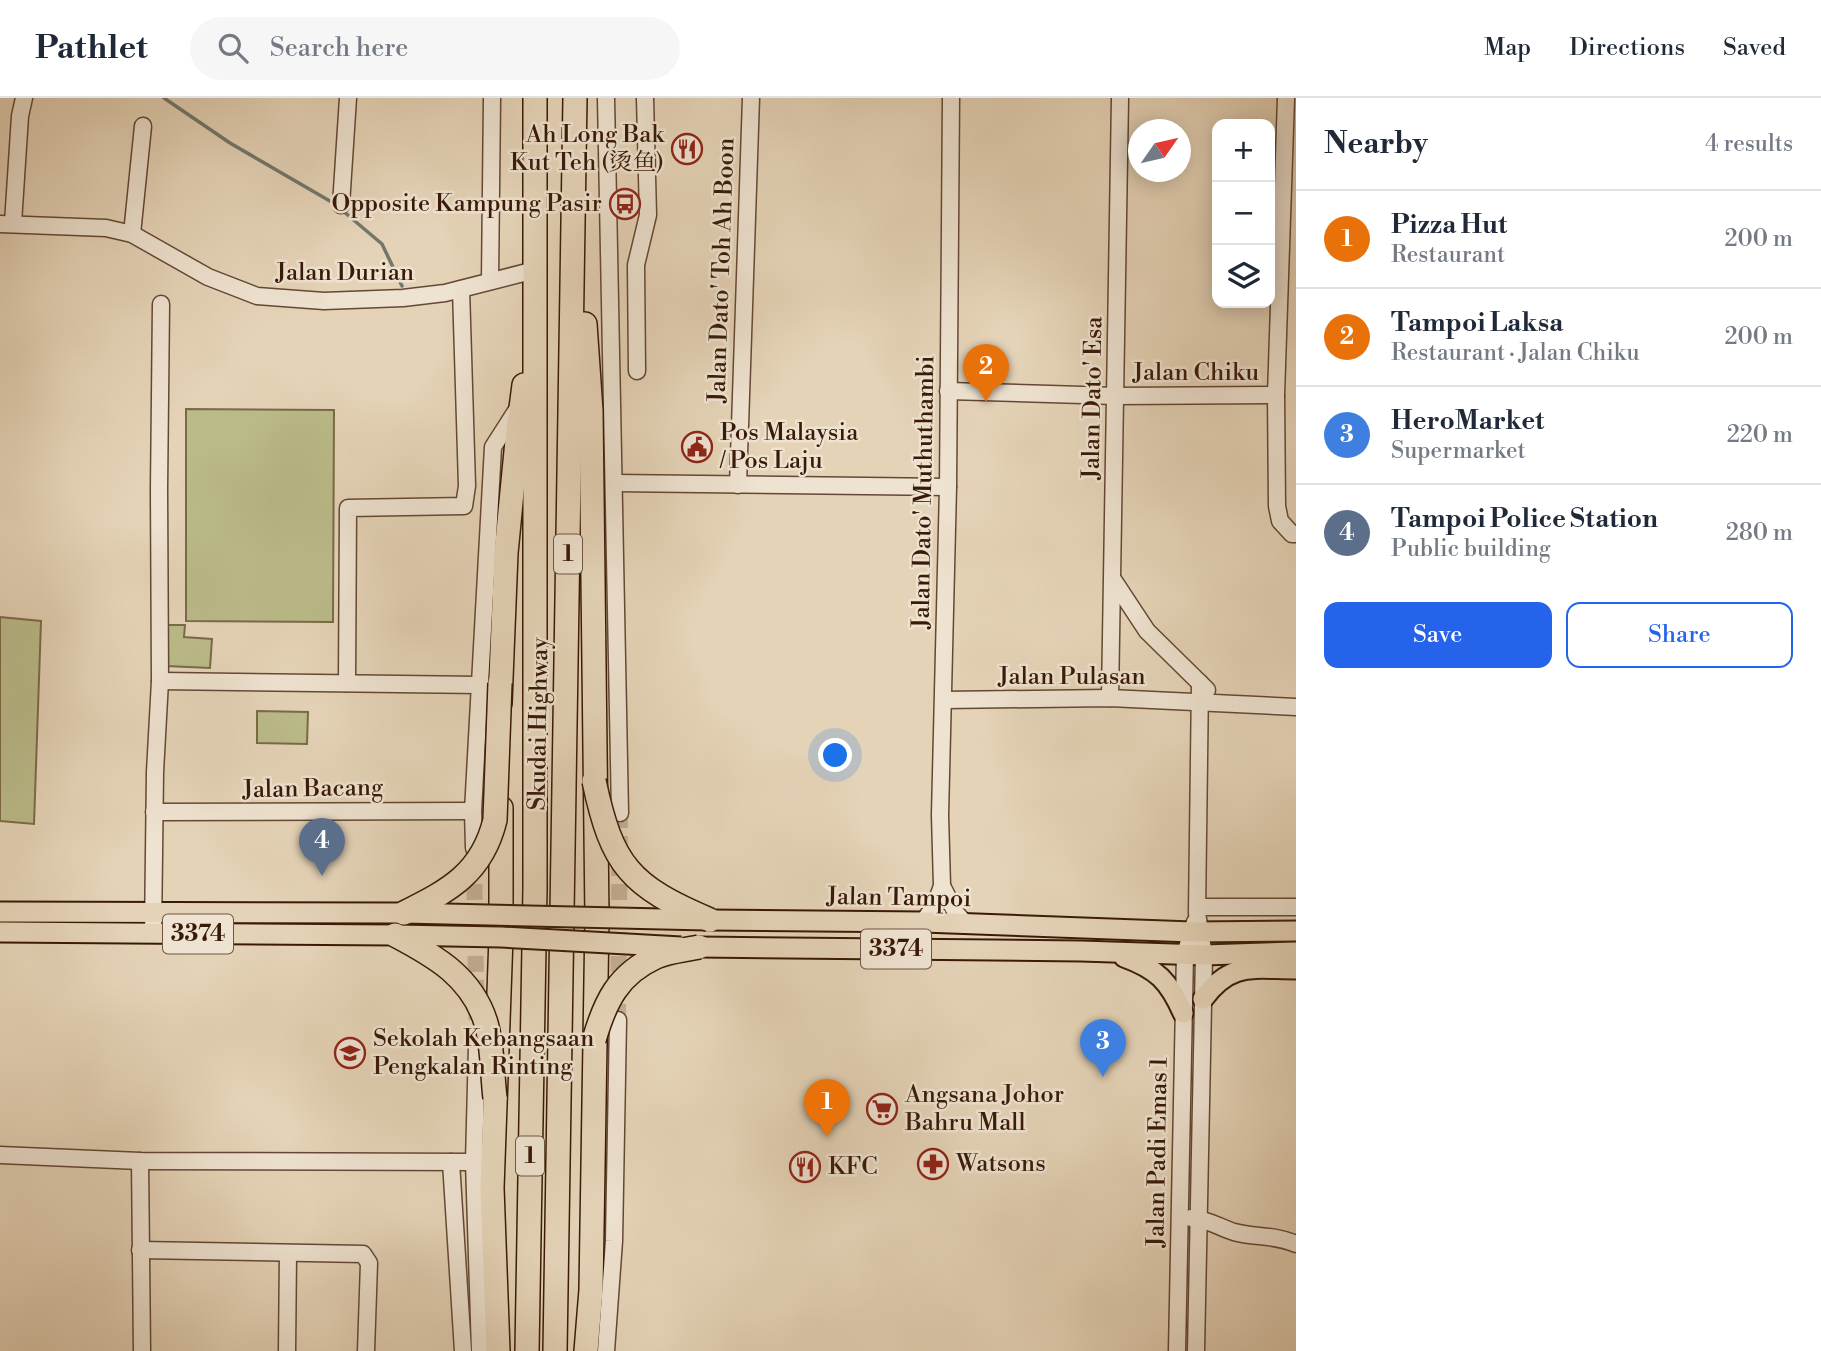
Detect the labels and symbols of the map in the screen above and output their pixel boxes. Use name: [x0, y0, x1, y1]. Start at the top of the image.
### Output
north arrow: [1128, 119, 1191, 182]
place label: Ah Long Bak Kut Teh (烫鱼): [510, 120, 665, 178]
restaurant icon: Ah Long Bak Kut Teh (烫鱼): [670, 132, 704, 166]
street label: Jalan Dato' Toh Ah Boon: [702, 137, 742, 404]
bus stop icon: Opposite Kampung Pasir: [608, 187, 642, 221]
place label: Opposite Kampung Pasir: [332, 189, 602, 219]
street label: Jalan Durian: [275, 258, 414, 288]
street label: Jalan Dato' Esa: [1077, 315, 1109, 481]
pin: 2: [963, 344, 1009, 402]
street label: Jalan Dato' Muthuthambi: [907, 355, 941, 630]
street label: Jalan Chiku: [1132, 358, 1260, 388]
place label: Pos Malaysia / Pos Laju: [719, 418, 859, 476]
public building icon: Pos Malaysia / Pos Laju: [680, 430, 714, 464]
road number: 1: [554, 534, 582, 574]
street label: Skudai Highway: [522, 637, 556, 811]
street label: Jalan Pulasan: [997, 662, 1146, 692]
your location: [818, 738, 852, 772]
street label: Jalan Bacang: [241, 773, 384, 805]
pin: 4: [299, 818, 345, 876]
street label: Jalan Tampoi: [825, 882, 972, 914]
road number: 3374: [163, 914, 233, 954]
road number: 3374: [861, 930, 931, 968]
pin: 3: [1080, 1019, 1126, 1077]
place label: Sekolah Kebangsaan Pengkalan Rinting: [373, 1024, 594, 1082]
school or university icon: Sekolah Kebangsaan Pengkalan Rinting: [333, 1036, 367, 1070]
street label: Jalan Padi Emas 1: [1141, 1056, 1175, 1248]
pin: 1: [804, 1079, 850, 1137]
place label: Angsana Johor Bahru Mall: [904, 1080, 1064, 1138]
supermarket icon: Angsana Johor Bahru Mall: [865, 1092, 899, 1126]
road number: 1: [516, 1136, 544, 1176]
pharmacy icon: Watsons: [916, 1147, 950, 1181]
place label: Watsons: [955, 1149, 1046, 1179]
restaurant icon: KFC: [788, 1150, 822, 1184]
place label: KFC: [828, 1152, 878, 1182]

